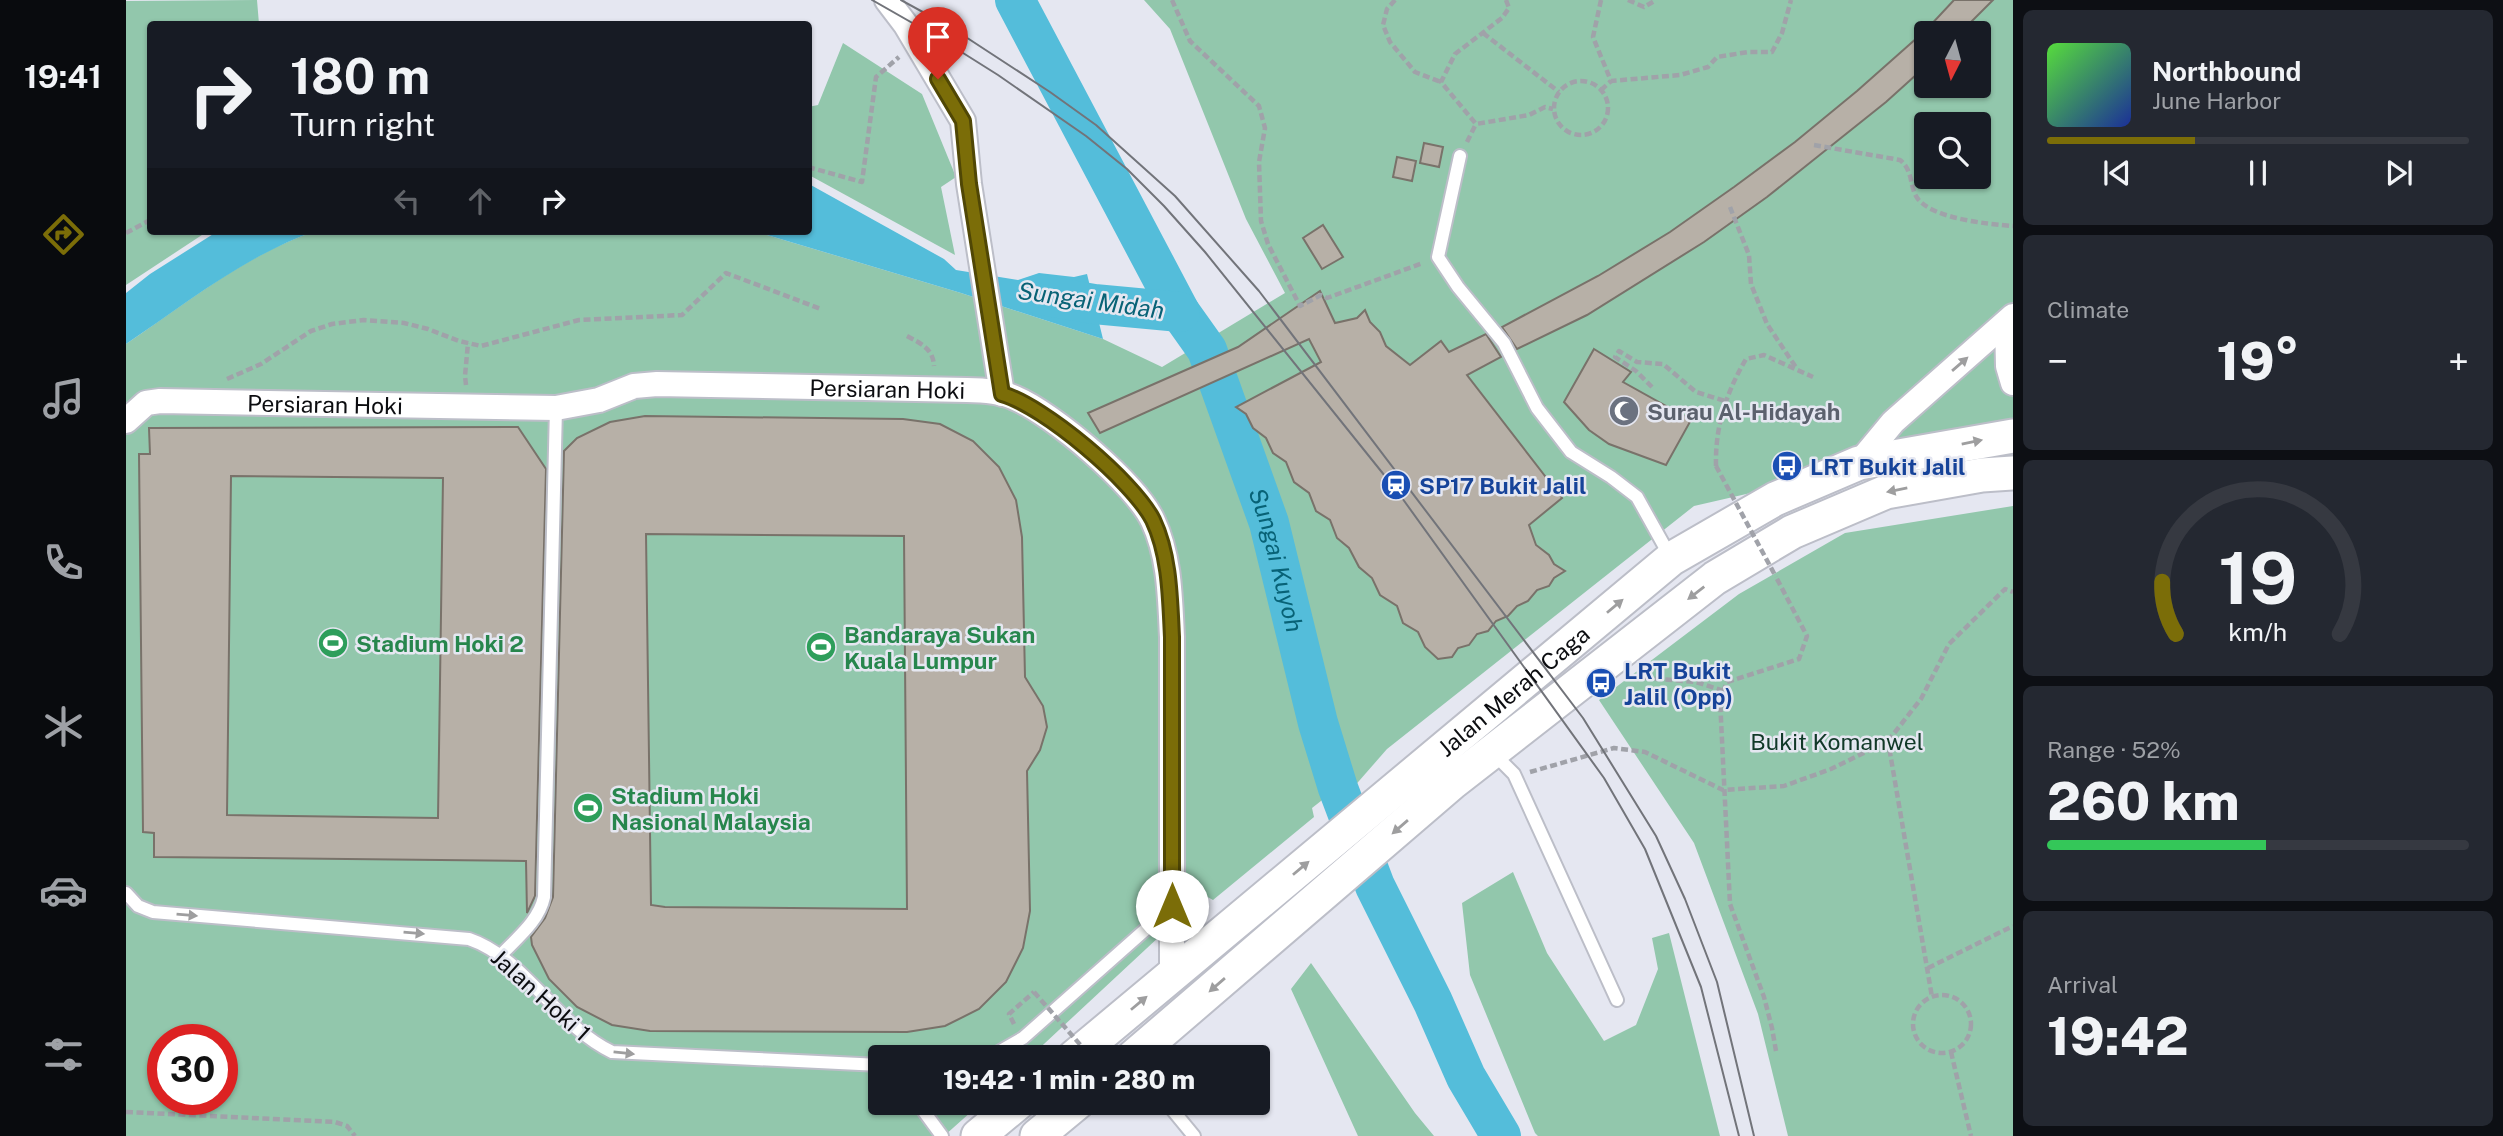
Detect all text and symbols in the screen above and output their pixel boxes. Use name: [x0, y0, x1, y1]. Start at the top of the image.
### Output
pin: [908, 7, 968, 79]
icon: arrive: [919, 18, 957, 56]
north arrow: [1914, 21, 1992, 98]
map controls: [1914, 21, 1991, 189]
text: 180 m: [290, 47, 430, 105]
icon: right: [175, 49, 266, 140]
text: Northbound: [2152, 56, 2301, 87]
text: 19:41: [24, 58, 102, 95]
text: June Harbor: [2152, 87, 2281, 114]
text: Turn right: [290, 106, 435, 143]
button: search: [1914, 112, 1991, 189]
icon: previous: [2098, 154, 2136, 192]
icon: pause: [2239, 154, 2277, 192]
icon: next: [2380, 154, 2418, 192]
icon: left: [388, 182, 426, 220]
icon: ahead: [461, 182, 499, 220]
icon: right: [534, 182, 572, 220]
icon: directions: [39, 210, 88, 259]
water label: Sungai Midah: [1016, 276, 1166, 324]
text: Climate: [2047, 296, 2129, 323]
text: 19°: [2217, 331, 2299, 392]
text: −: [2047, 339, 2068, 384]
text: +: [2448, 339, 2469, 384]
one-way arrow: [1951, 357, 1968, 372]
street label: Persiaran Hoki: [809, 373, 965, 403]
icon: music: [39, 374, 88, 423]
street label: Persiaran Hoki: [247, 389, 403, 419]
mosque icon: Surau Al-Hidayah: [1607, 394, 1641, 428]
place label: Surau Al-Hidayah: [1647, 398, 1840, 425]
one-way arrow: [1961, 436, 1983, 447]
bus stop icon: LRT Bukit Jalil: [1770, 449, 1804, 483]
place label: LRT Bukit Jalil: [1810, 453, 1966, 480]
station icon: SP17 Bukit Jalil: [1379, 468, 1413, 502]
place label: SP17 Bukit Jalil: [1419, 472, 1587, 499]
water label: Sungai Kuyoh: [1244, 484, 1309, 635]
one-way arrow: [1886, 485, 1908, 496]
text: 19: [2218, 535, 2298, 620]
icon: phone: [39, 538, 88, 587]
one-way arrow: [1687, 586, 1705, 601]
one-way arrow: [1606, 599, 1623, 614]
text: km/h: [2229, 617, 2287, 647]
street label: Jalan Merah Caga: [1432, 620, 1594, 761]
place label: Bandaraya Sukan Kuala Lumpur: [844, 621, 1035, 674]
sports icon: Stadium Hoki 2: [316, 626, 350, 660]
place label: Stadium Hoki 2: [356, 630, 524, 657]
sports icon: Bandaraya Sukan Kuala Lumpur: [804, 630, 838, 664]
place label: LRT Bukit Jalil (Opp): [1624, 657, 1733, 710]
bus stop icon: LRT Bukit Jalil (Opp): [1584, 666, 1618, 700]
icon: climate: [39, 702, 88, 751]
park label: Bukit Komanwel: [1750, 728, 1924, 755]
text: Range · 52%: [2047, 736, 2181, 763]
text: 260 km: [2047, 771, 2240, 832]
place label: Stadium Hoki Nasional Malaysia: [611, 782, 811, 835]
sports icon: Stadium Hoki Nasional Malaysia: [571, 791, 605, 825]
one-way arrow: [1391, 819, 1409, 835]
one-way arrow: [1292, 860, 1310, 875]
icon: car: [39, 866, 88, 915]
position arrow: [1135, 869, 1209, 943]
one-way arrow: [176, 910, 198, 921]
one-way arrow: [403, 928, 425, 939]
street label: Jalan Hoki 1: [486, 943, 596, 1047]
text: Arrival: [2047, 971, 2118, 998]
one-way arrow: [1208, 977, 1225, 992]
one-way arrow: [1130, 996, 1147, 1011]
text: 19:42: [2047, 1006, 2189, 1067]
speed limit sign: 30: [147, 1024, 238, 1115]
icon: filters: [39, 1030, 88, 1079]
one-way arrow: [614, 1048, 636, 1059]
text: 19:42 · 1 min · 280 m: [943, 1064, 1195, 1095]

